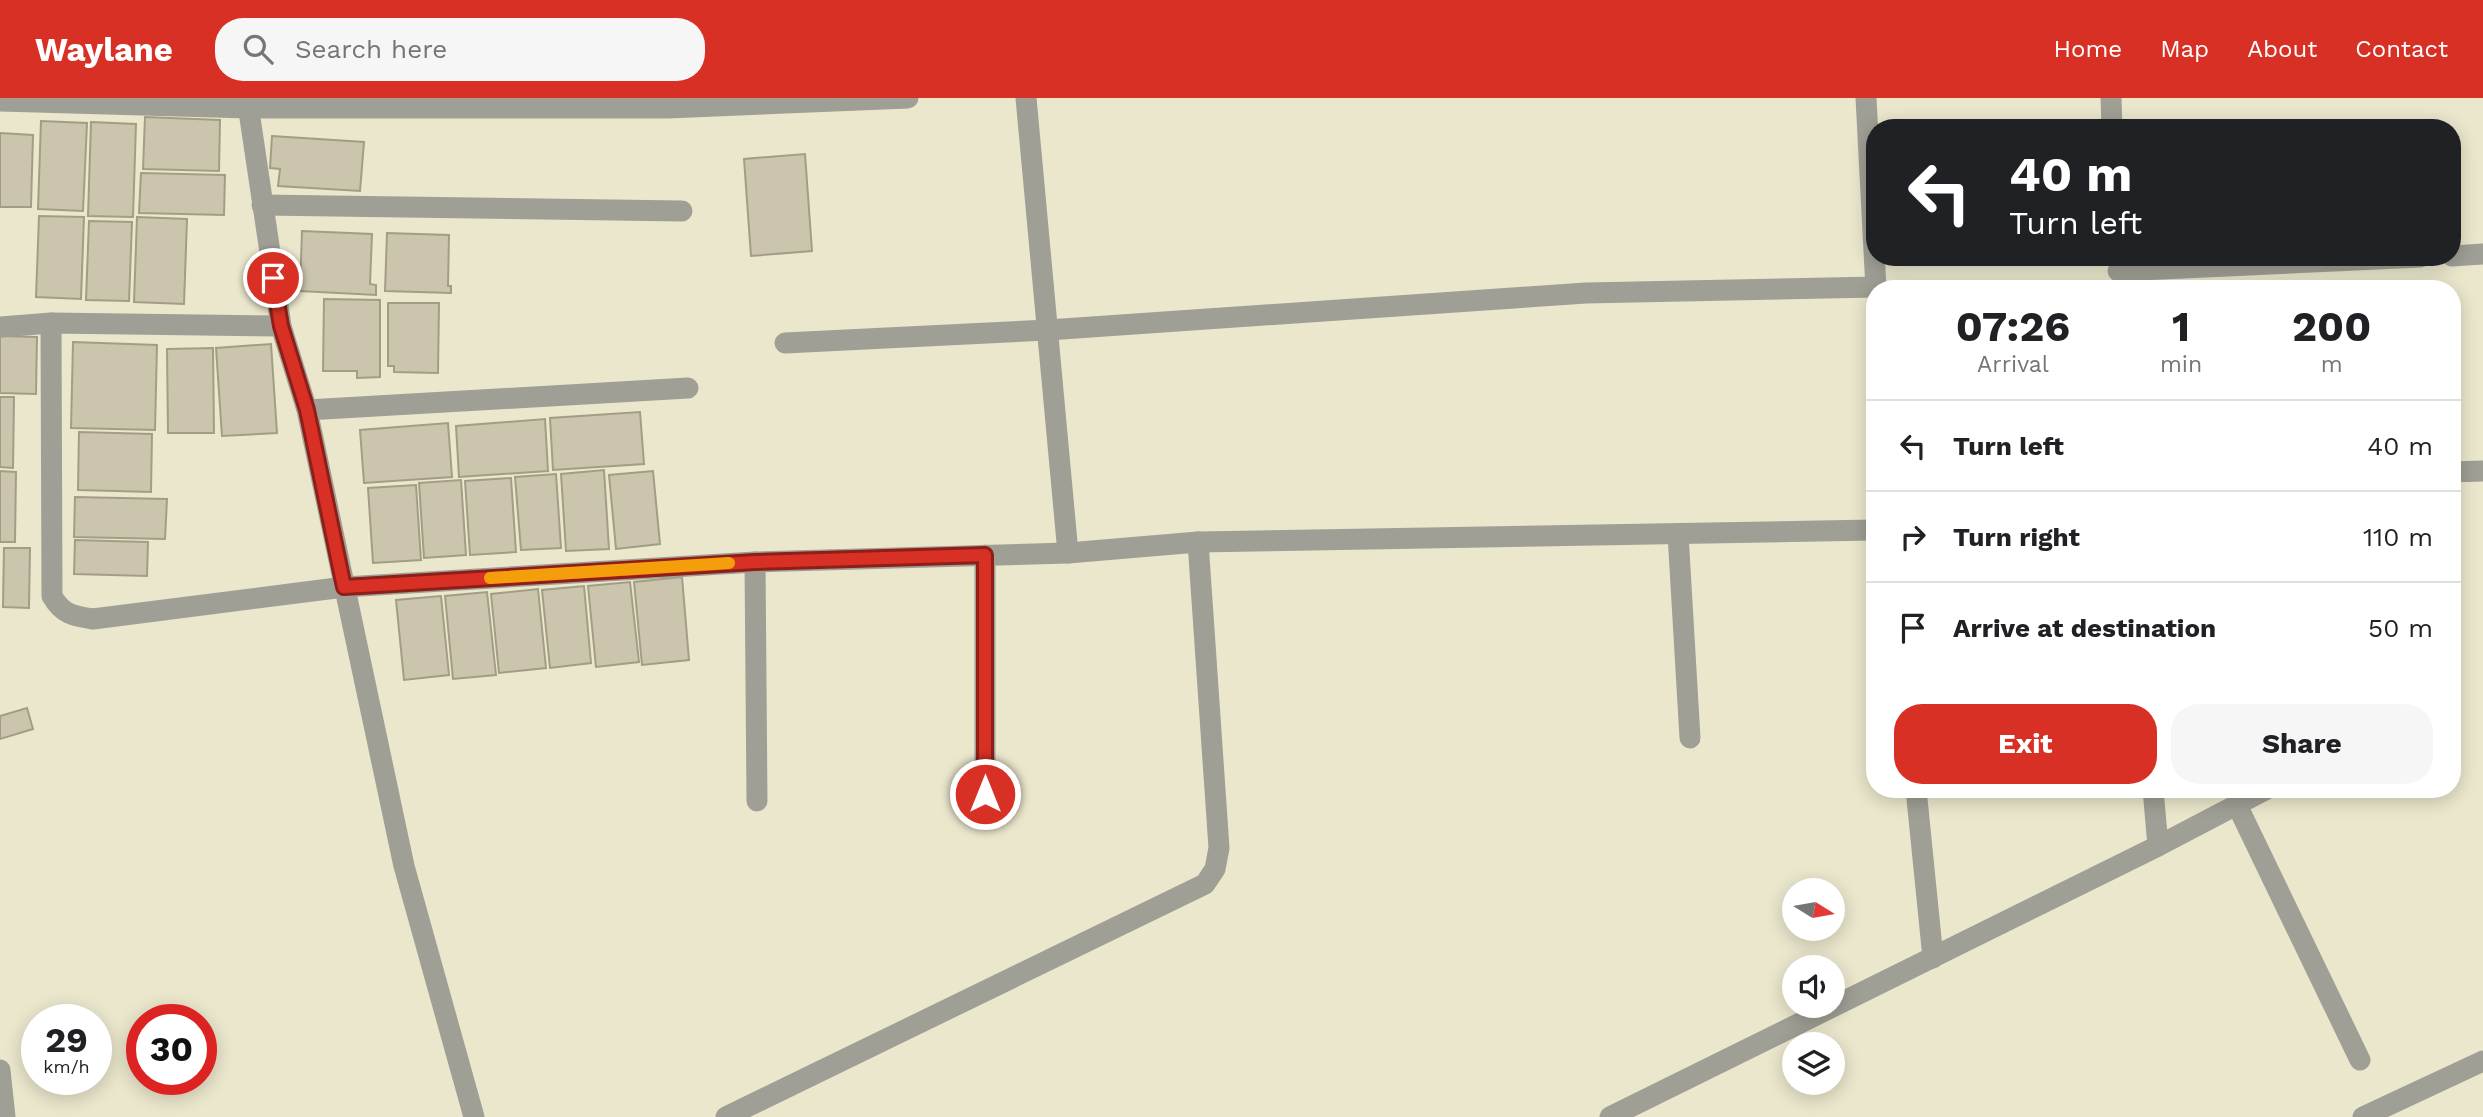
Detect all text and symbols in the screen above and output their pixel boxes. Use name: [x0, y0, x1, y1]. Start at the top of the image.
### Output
search box: [215, 18, 705, 81]
text: Waylane: [35, 30, 173, 69]
icon: search: [239, 30, 277, 68]
text: Search here: [295, 34, 447, 64]
text: Home: [2054, 35, 2122, 63]
text: Map: [2160, 35, 2209, 63]
text: About: [2247, 35, 2317, 63]
text: Contact: [2355, 35, 2448, 63]
text: 40 m: [2009, 145, 2132, 203]
icon: left: [1894, 147, 1985, 238]
text: Turn left: [2009, 204, 2142, 242]
pin: [243, 248, 303, 308]
icon: arrive: [254, 259, 292, 297]
text: 07:26: [1956, 302, 2070, 351]
text: 1: [2172, 302, 2190, 351]
text: 200: [2292, 302, 2371, 351]
text: Arrival: [1977, 351, 2049, 378]
text: min: [2160, 351, 2202, 378]
text: m: [2321, 351, 2343, 378]
icon: left: [1894, 427, 1932, 465]
text: Turn left: [1953, 431, 2064, 461]
text: 40 m: [2367, 431, 2433, 461]
icon: right: [1894, 518, 1932, 556]
text: Turn right: [1953, 522, 2080, 552]
text: 110 m: [2363, 522, 2433, 552]
icon: arrive: [1894, 609, 1932, 647]
text: Arrive at destination: [1953, 613, 2216, 643]
text: 50 m: [2368, 613, 2433, 643]
button: Exit: [1894, 704, 2157, 784]
button: Share: [2171, 704, 2433, 784]
position arrow: [948, 757, 1022, 831]
north arrow: [1782, 878, 1844, 942]
map controls: [1782, 878, 1845, 1095]
button: sound: [1782, 955, 1845, 1018]
speed limit sign: 30: [126, 1004, 217, 1095]
text: 29: [45, 1019, 88, 1061]
button: layers: [1782, 1032, 1845, 1095]
text: km/h: [43, 1056, 90, 1077]

